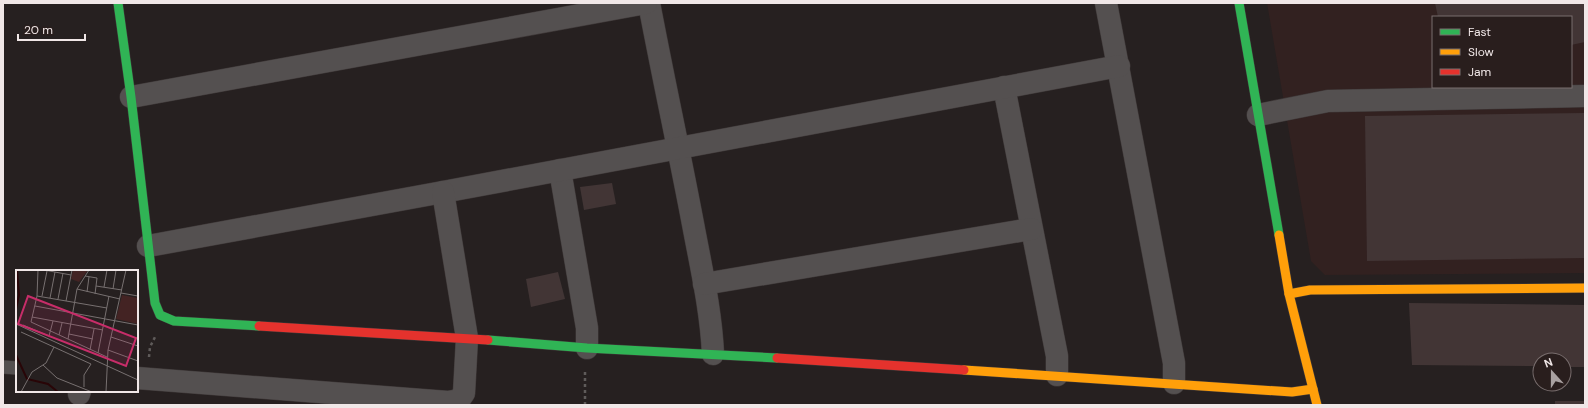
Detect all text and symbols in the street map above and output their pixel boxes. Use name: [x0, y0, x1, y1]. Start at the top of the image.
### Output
scale bar: [18, 16, 85, 42]
legend: [1432, 16, 1572, 88]
text: 20 m: [24, 22, 53, 38]
text: Fast: [1468, 24, 1491, 40]
text: Slow: [1468, 44, 1494, 60]
text: Jam: [1468, 64, 1491, 80]
inset map: [16, 270, 138, 392]
north arrow: [1532, 352, 1572, 392]
text: N: [1542, 355, 1555, 371]

